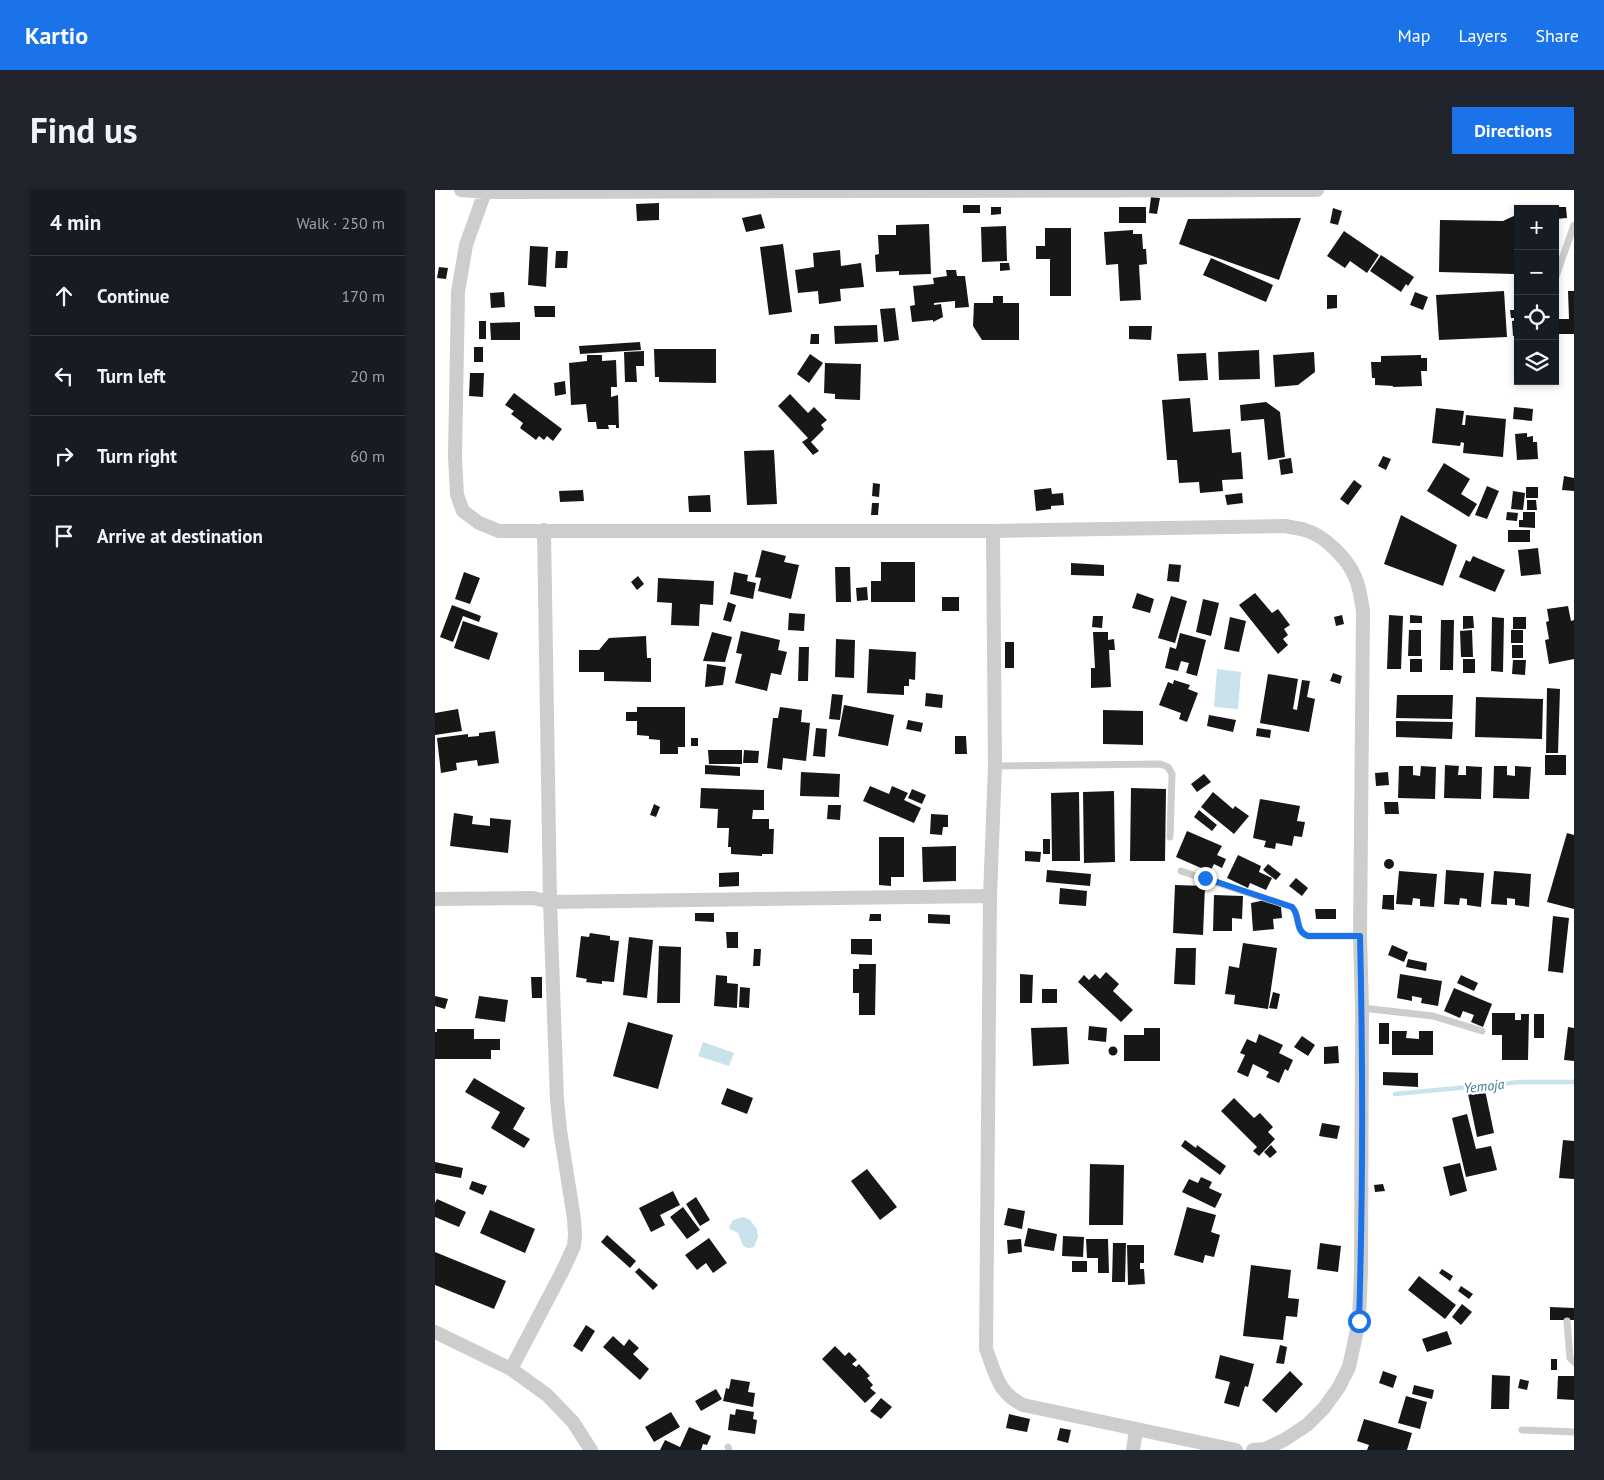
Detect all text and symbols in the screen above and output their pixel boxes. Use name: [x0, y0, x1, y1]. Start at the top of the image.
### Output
text: Kartio: [25, 20, 88, 51]
text: Map: [1398, 24, 1430, 47]
text: Layers: [1458, 24, 1507, 47]
text: Share: [1535, 24, 1579, 47]
text: Find us: [30, 107, 138, 153]
button: Directions: [1452, 107, 1574, 154]
map controls: [1514, 205, 1559, 385]
button: +: [1514, 205, 1559, 250]
text: 4 min: [50, 209, 101, 236]
text: Walk · 250 m: [296, 213, 385, 233]
button: −: [1514, 250, 1559, 295]
icon: ahead: [50, 282, 78, 310]
text: Continue: [97, 284, 169, 308]
text: 170 m: [342, 286, 385, 306]
button: locate: [1514, 295, 1559, 340]
button: layers: [1514, 340, 1559, 385]
icon: left: [50, 362, 78, 390]
text: Turn left: [97, 364, 166, 388]
text: 20 m: [350, 366, 385, 386]
icon: right: [50, 442, 78, 470]
text: Turn right: [97, 444, 177, 468]
text: 60 m: [350, 446, 385, 466]
icon: arrive: [50, 522, 78, 550]
text: Arrive at destination: [97, 524, 263, 548]
route end: [1194, 867, 1217, 890]
water label: Yemoja: [1463, 1075, 1505, 1097]
route start: [1348, 1310, 1371, 1333]

